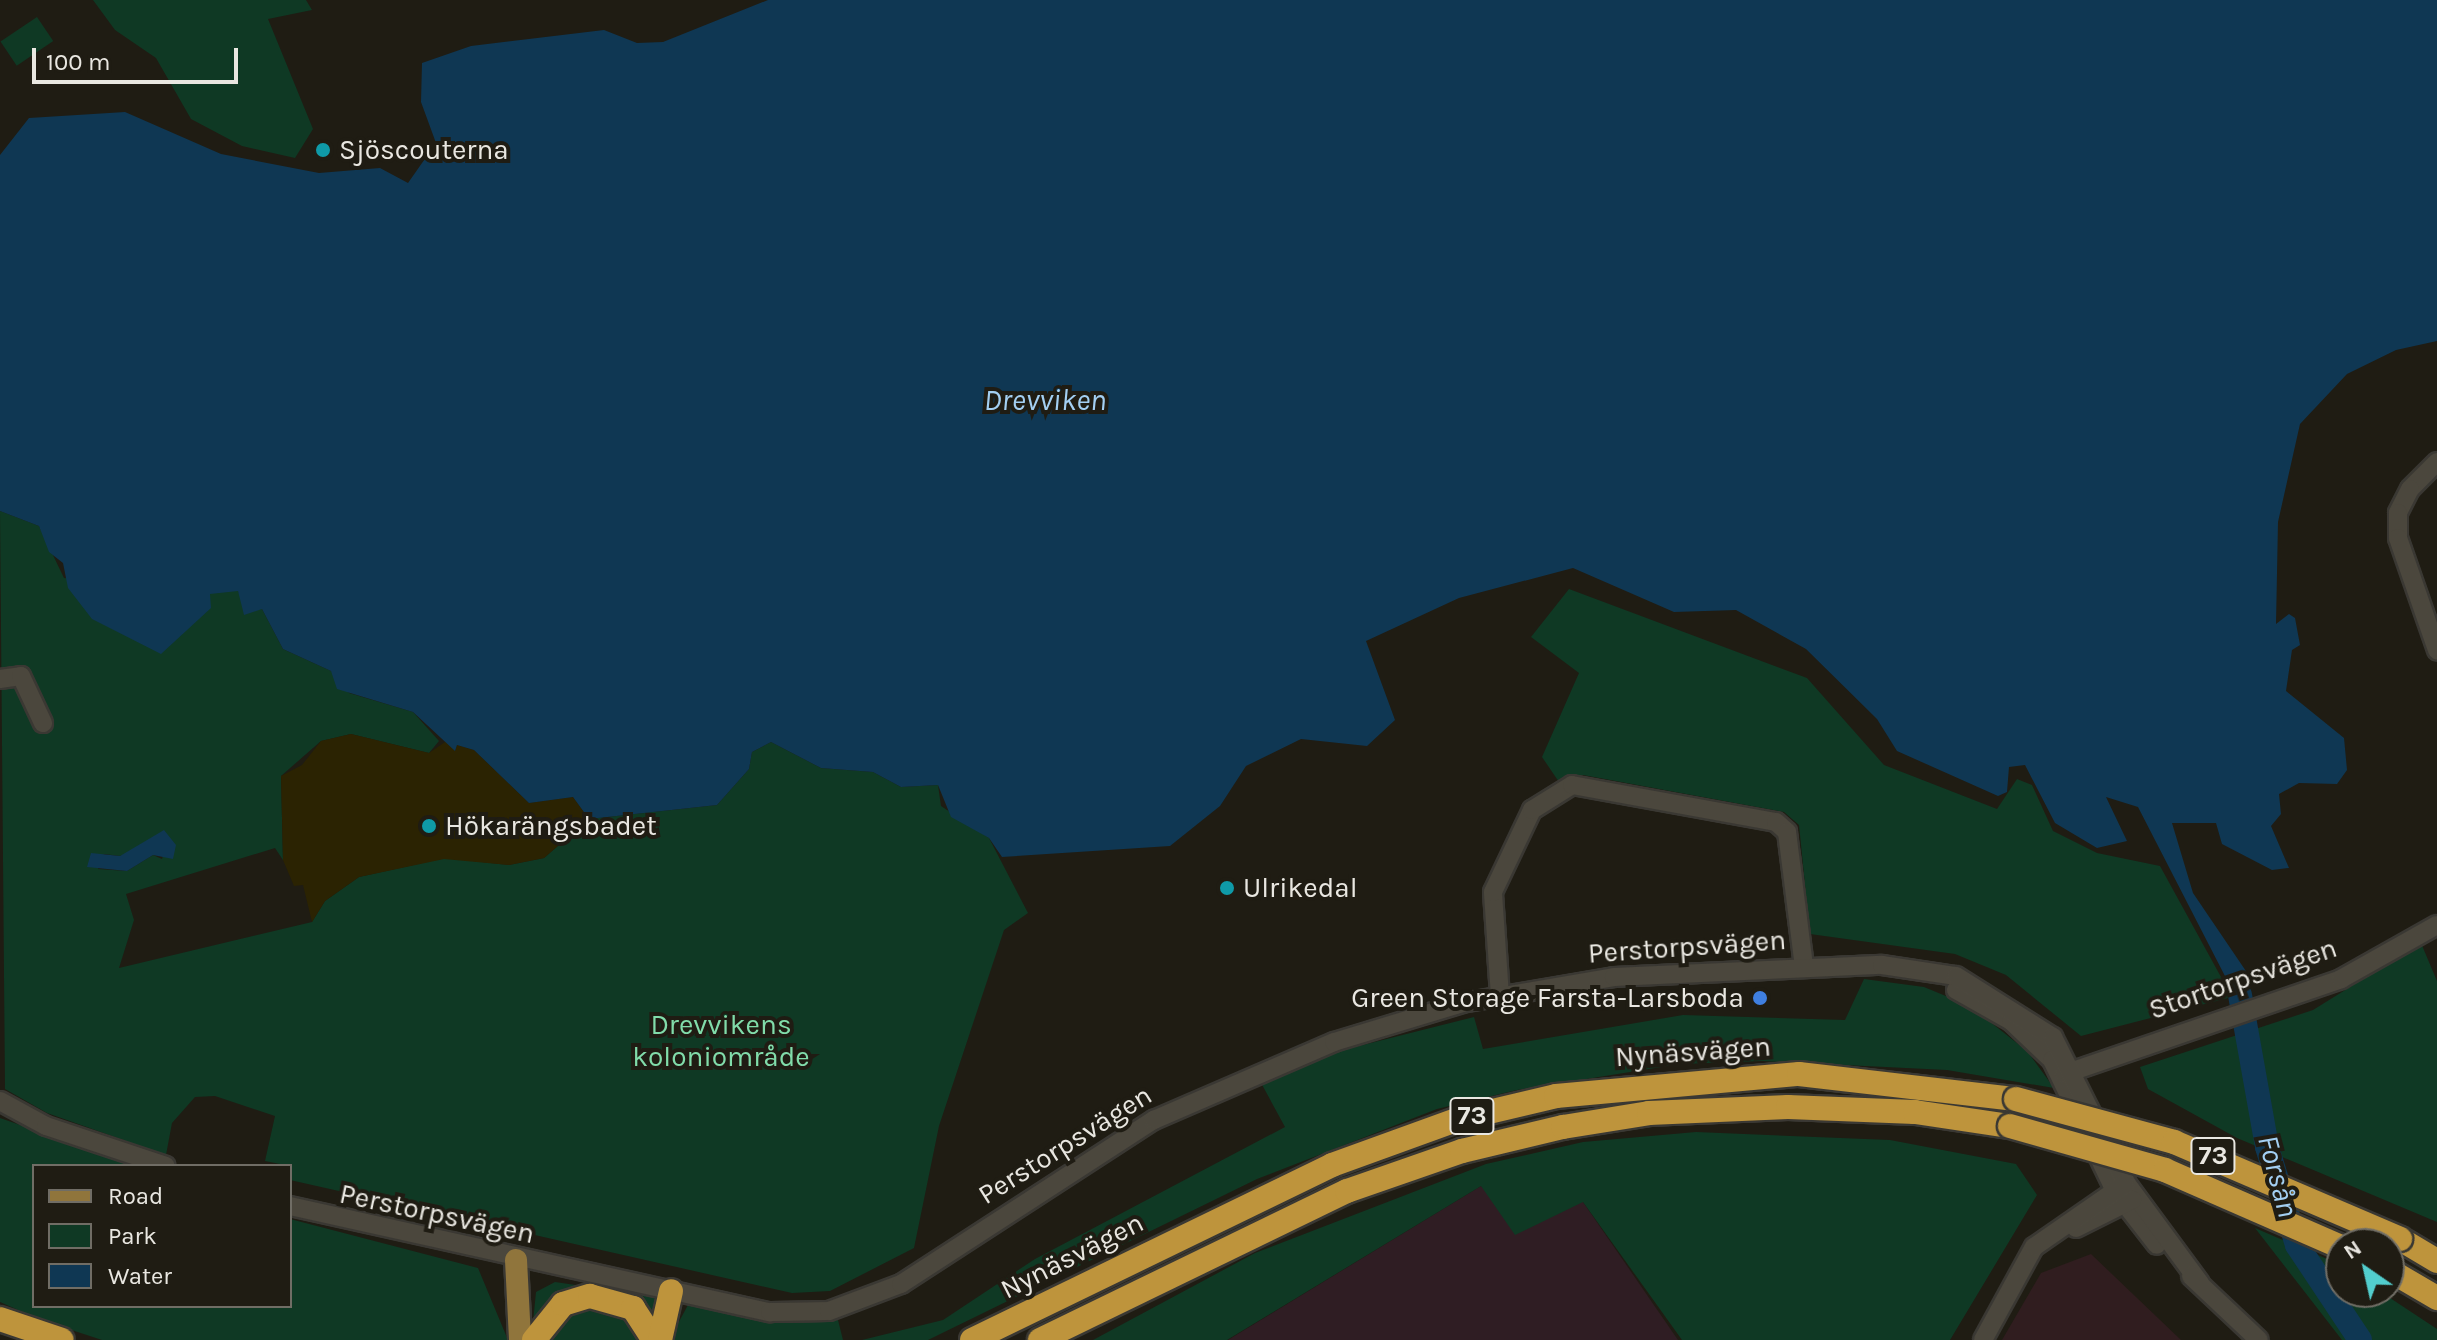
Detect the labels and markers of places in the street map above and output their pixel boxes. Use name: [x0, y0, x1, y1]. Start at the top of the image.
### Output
place label: Sjöscouterna: [339, 133, 509, 167]
marker: Sjöscouterna: [314, 141, 332, 159]
place label: Hökarängsbadet: [445, 809, 657, 843]
marker: Hökarängsbadet: [420, 817, 438, 835]
place label: Ulrikedal: [1243, 871, 1358, 905]
marker: Ulrikedal: [1218, 879, 1236, 897]
place label: Green Storage Farsta-Larsboda: [1351, 981, 1744, 1015]
marker: Green Storage Farsta-Larsboda: [1751, 989, 1769, 1007]

